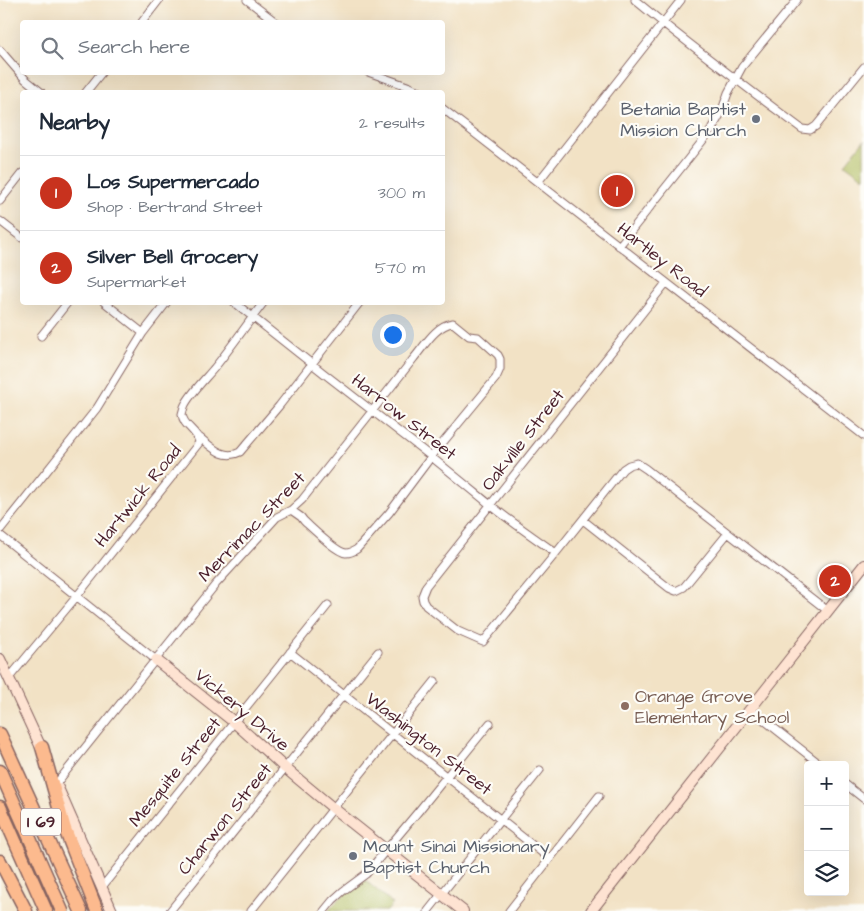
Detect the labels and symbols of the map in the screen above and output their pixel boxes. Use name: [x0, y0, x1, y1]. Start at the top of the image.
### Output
place label: Betania Baptist Mission Church: [620, 97, 747, 143]
marker: Betania Baptist Mission Church: [750, 113, 762, 125]
pin: 1: [601, 172, 633, 210]
street label: Hartley Road: [611, 217, 712, 304]
your location: [380, 322, 406, 348]
street label: Harrow Street: [346, 368, 462, 466]
street label: Oakville Street: [475, 383, 571, 496]
street label: Hartwick Road: [89, 439, 187, 553]
street label: Merrimac Street: [193, 466, 312, 588]
pin: 2: [819, 562, 851, 600]
street label: Vickery Drive: [189, 663, 295, 758]
place label: Orange Grove Elementary School: [635, 684, 790, 731]
street label: Washington Street: [360, 687, 498, 803]
marker: Orange Grove Elementary School: [619, 700, 631, 712]
street label: Mesquite Street: [123, 711, 227, 832]
street label: Charwon Street: [172, 757, 278, 880]
road number: I 69: [21, 809, 61, 836]
place label: Mount Sinai Missionary Baptist Church: [363, 834, 550, 880]
marker: Mount Sinai Missionary Baptist Church: [347, 850, 359, 862]

